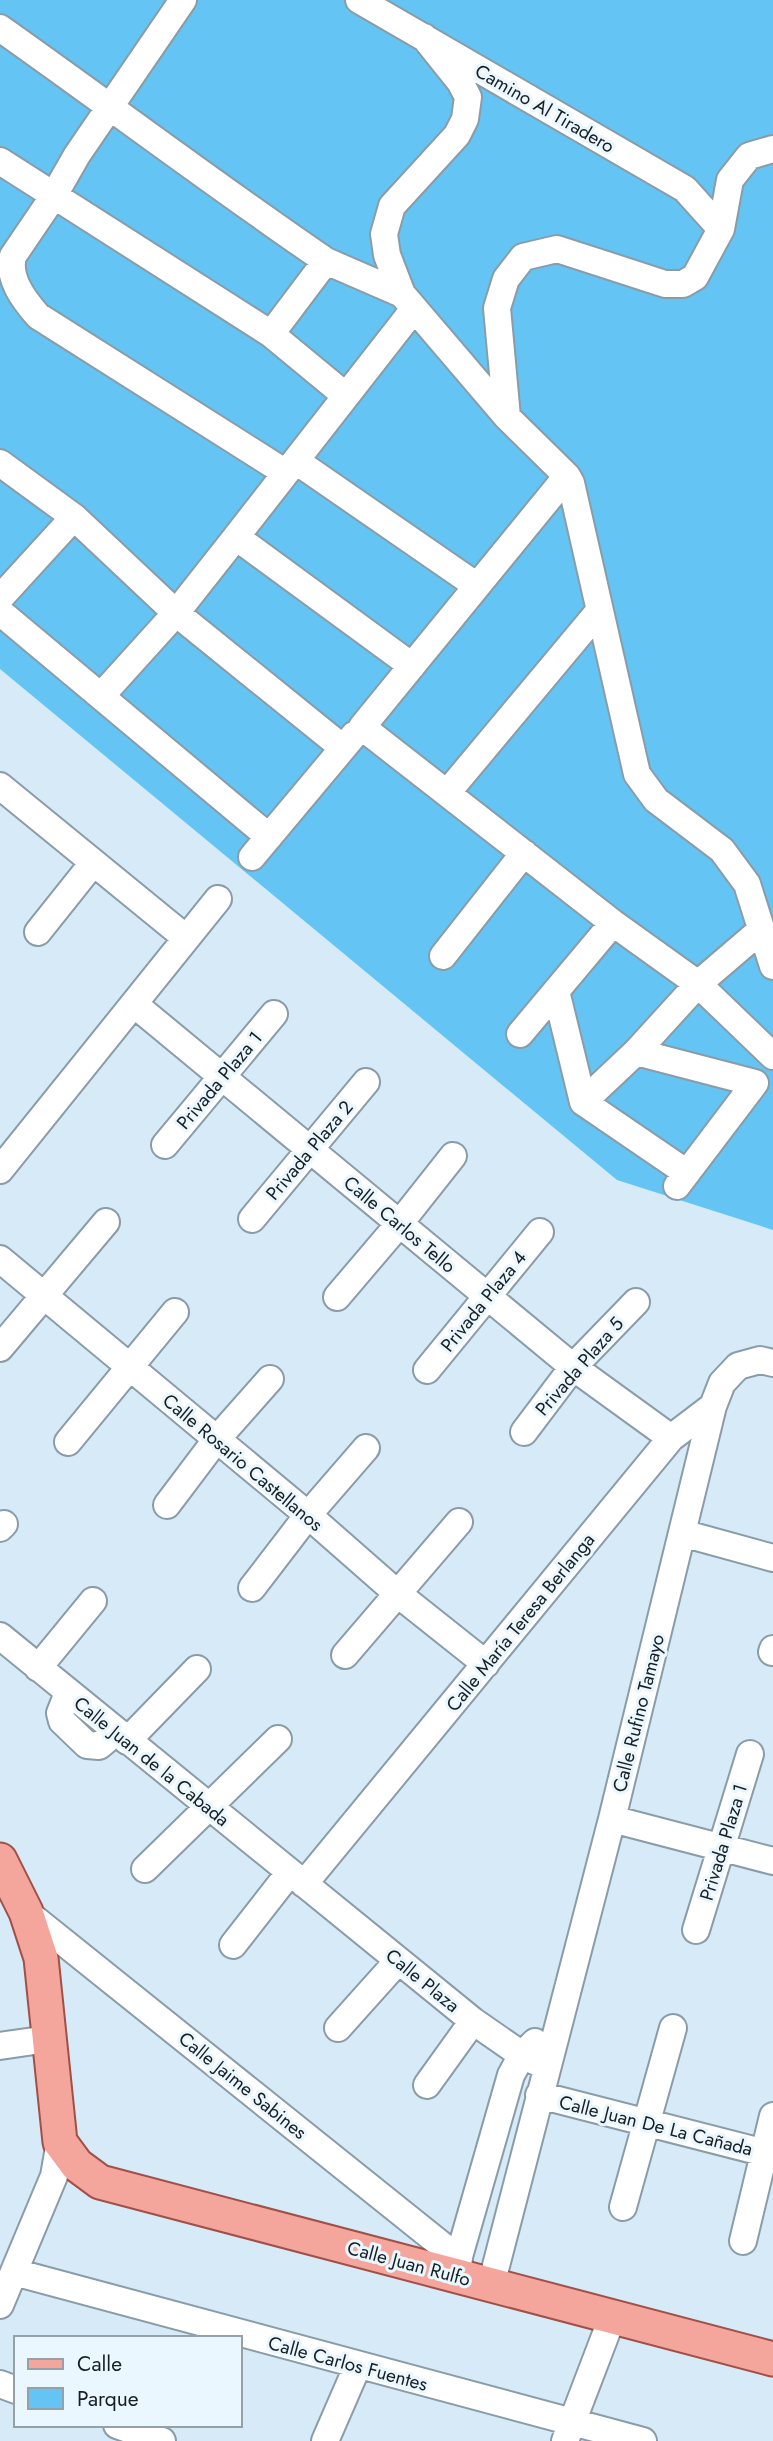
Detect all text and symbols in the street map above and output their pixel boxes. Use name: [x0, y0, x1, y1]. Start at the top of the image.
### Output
street label: Camino Al Tiradero: [470, 57, 620, 159]
street label: Privada Plaza 1: [170, 1025, 269, 1135]
street label: Privada Plaza 2: [260, 1095, 359, 1206]
street label: Calle Carlos Tello: [338, 1169, 462, 1279]
street label: Privada Plaza 4: [434, 1245, 533, 1358]
street label: Privada Plaza 5: [529, 1311, 630, 1422]
street label: Calle Rosario Castellanos: [157, 1387, 329, 1538]
street label: Calle María Teresa Berlanga: [440, 1527, 601, 1717]
street label: Calle Rufino Tamayo: [606, 1631, 671, 1795]
street label: Calle Juan de la Cabada: [68, 1690, 235, 1833]
street label: Privada Plaza 1: [693, 1780, 754, 1904]
street label: Calle Plaza: [380, 1942, 465, 2019]
street label: Calle Jaime Sabines: [173, 2025, 313, 2146]
street label: Calle Juan De La Cañada: [556, 2088, 756, 2163]
street label: Calle Juan Rulfo: [344, 2234, 473, 2293]
street label: Calle Carlos Fuentes: [265, 2329, 431, 2398]
legend: [14, 2336, 242, 2427]
text: Calle: [77, 2349, 122, 2379]
text: Parque: [77, 2384, 139, 2414]

